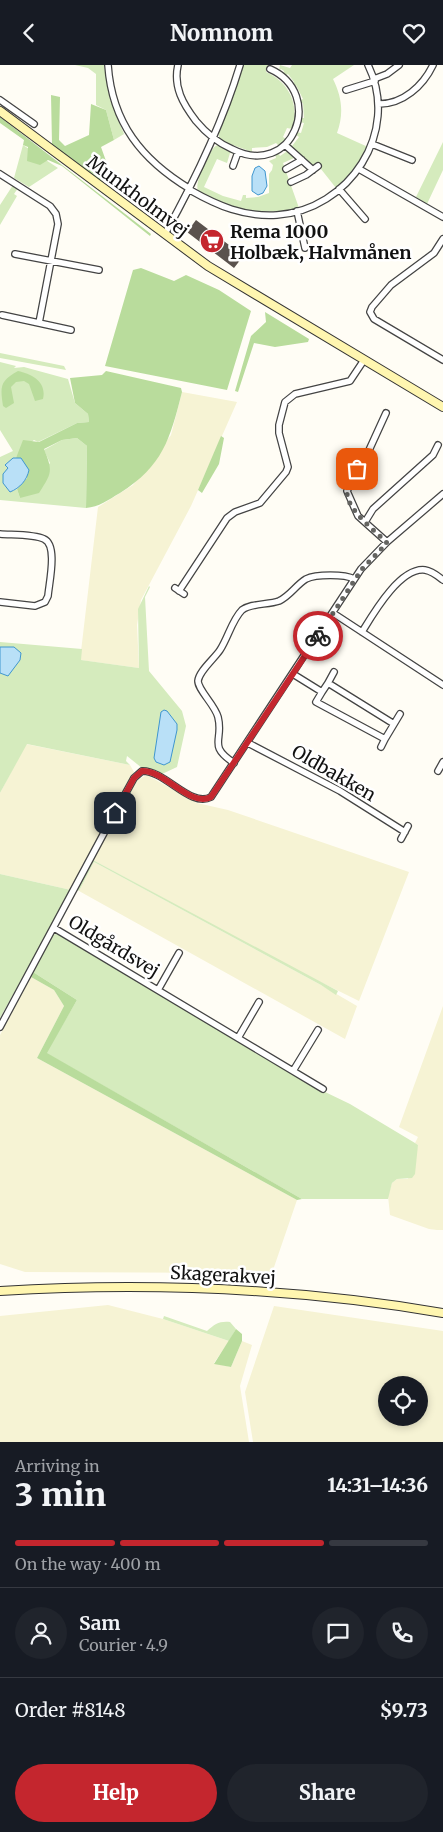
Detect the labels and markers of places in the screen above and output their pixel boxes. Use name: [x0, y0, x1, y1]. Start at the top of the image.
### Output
place label: Rema 1000 Holbæk, Halvmånen: [230, 220, 411, 264]
supermarket icon: Rema 1000 Holbæk, Halvmånen: [199, 228, 225, 254]
pin: [336, 448, 378, 490]
pin: [94, 792, 136, 834]

